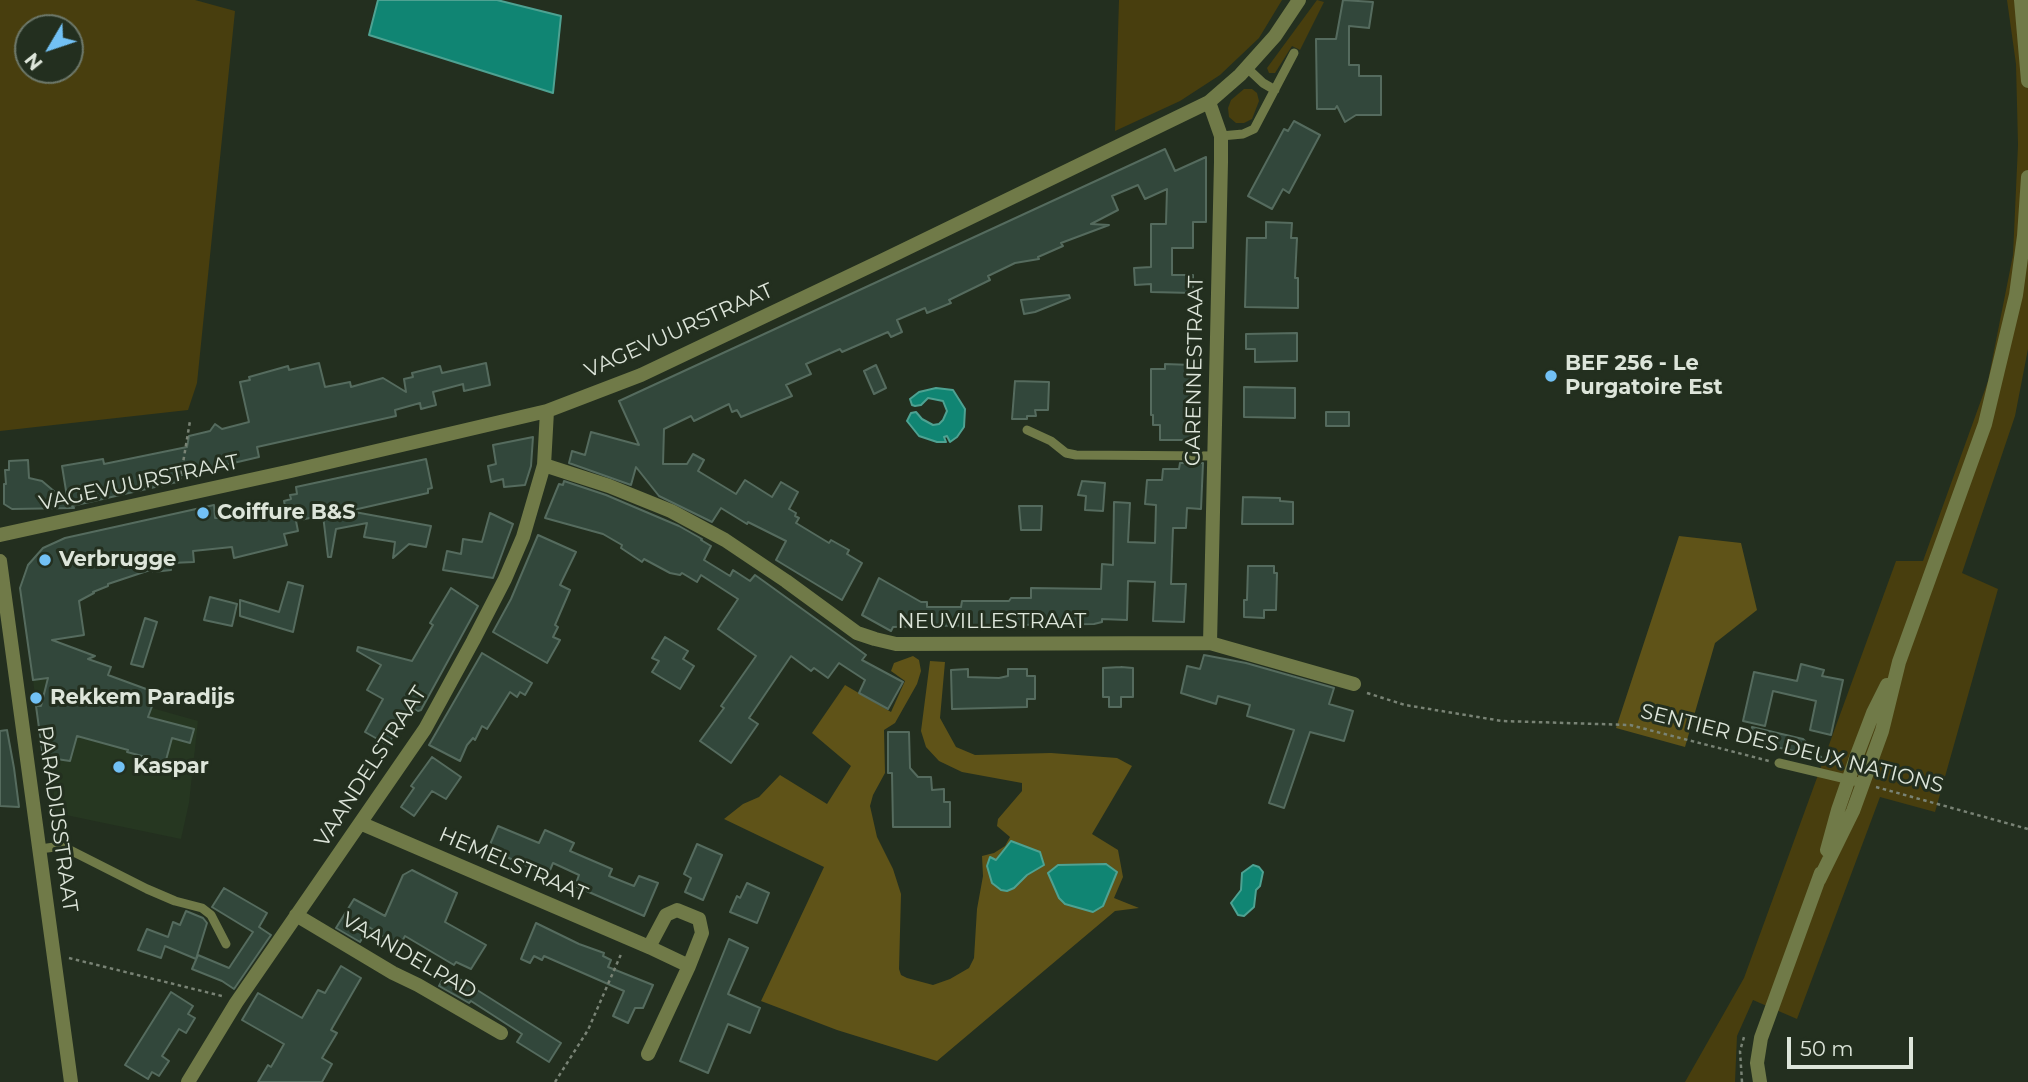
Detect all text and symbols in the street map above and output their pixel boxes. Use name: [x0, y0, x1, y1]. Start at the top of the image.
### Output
north arrow: [14, 14, 84, 84]
text: N: [20, 48, 48, 74]
street label: GARENNESTRAAT: [1181, 276, 1209, 466]
street label: VAGEVUURSTRAAT: [581, 278, 777, 384]
place label: BEF 256 - Le Purgatoire Est: [1565, 351, 1723, 401]
marker: BEF 256 - Le Purgatoire Est: [1543, 368, 1559, 384]
street label: VAGEVUURSTRAAT: [37, 450, 241, 516]
place label: Coiffure B&S: [217, 500, 356, 526]
marker: Coiffure B&S: [195, 505, 211, 521]
place label: Verbrugge: [59, 547, 176, 573]
marker: Verbrugge: [37, 552, 53, 568]
street label: NEUVILLESTRAAT: [898, 609, 1086, 635]
street label: VAANDELSTRAAT: [310, 682, 432, 852]
place label: Rekkem Paradijs: [50, 685, 235, 711]
marker: Rekkem Paradijs: [28, 690, 44, 706]
street label: SENTIER DES DEUX NATIONS: [1638, 699, 1946, 799]
street label: PARADIJSSTRAAT: [31, 724, 83, 914]
place label: Kaspar: [133, 754, 209, 780]
marker: Kaspar: [111, 759, 127, 775]
street label: HEMELSTRAAT: [435, 822, 591, 908]
street label: VAANDELPAD: [337, 907, 481, 1005]
scale bar: [1790, 1023, 1916, 1066]
text: 50 m: [1800, 1036, 1854, 1061]

